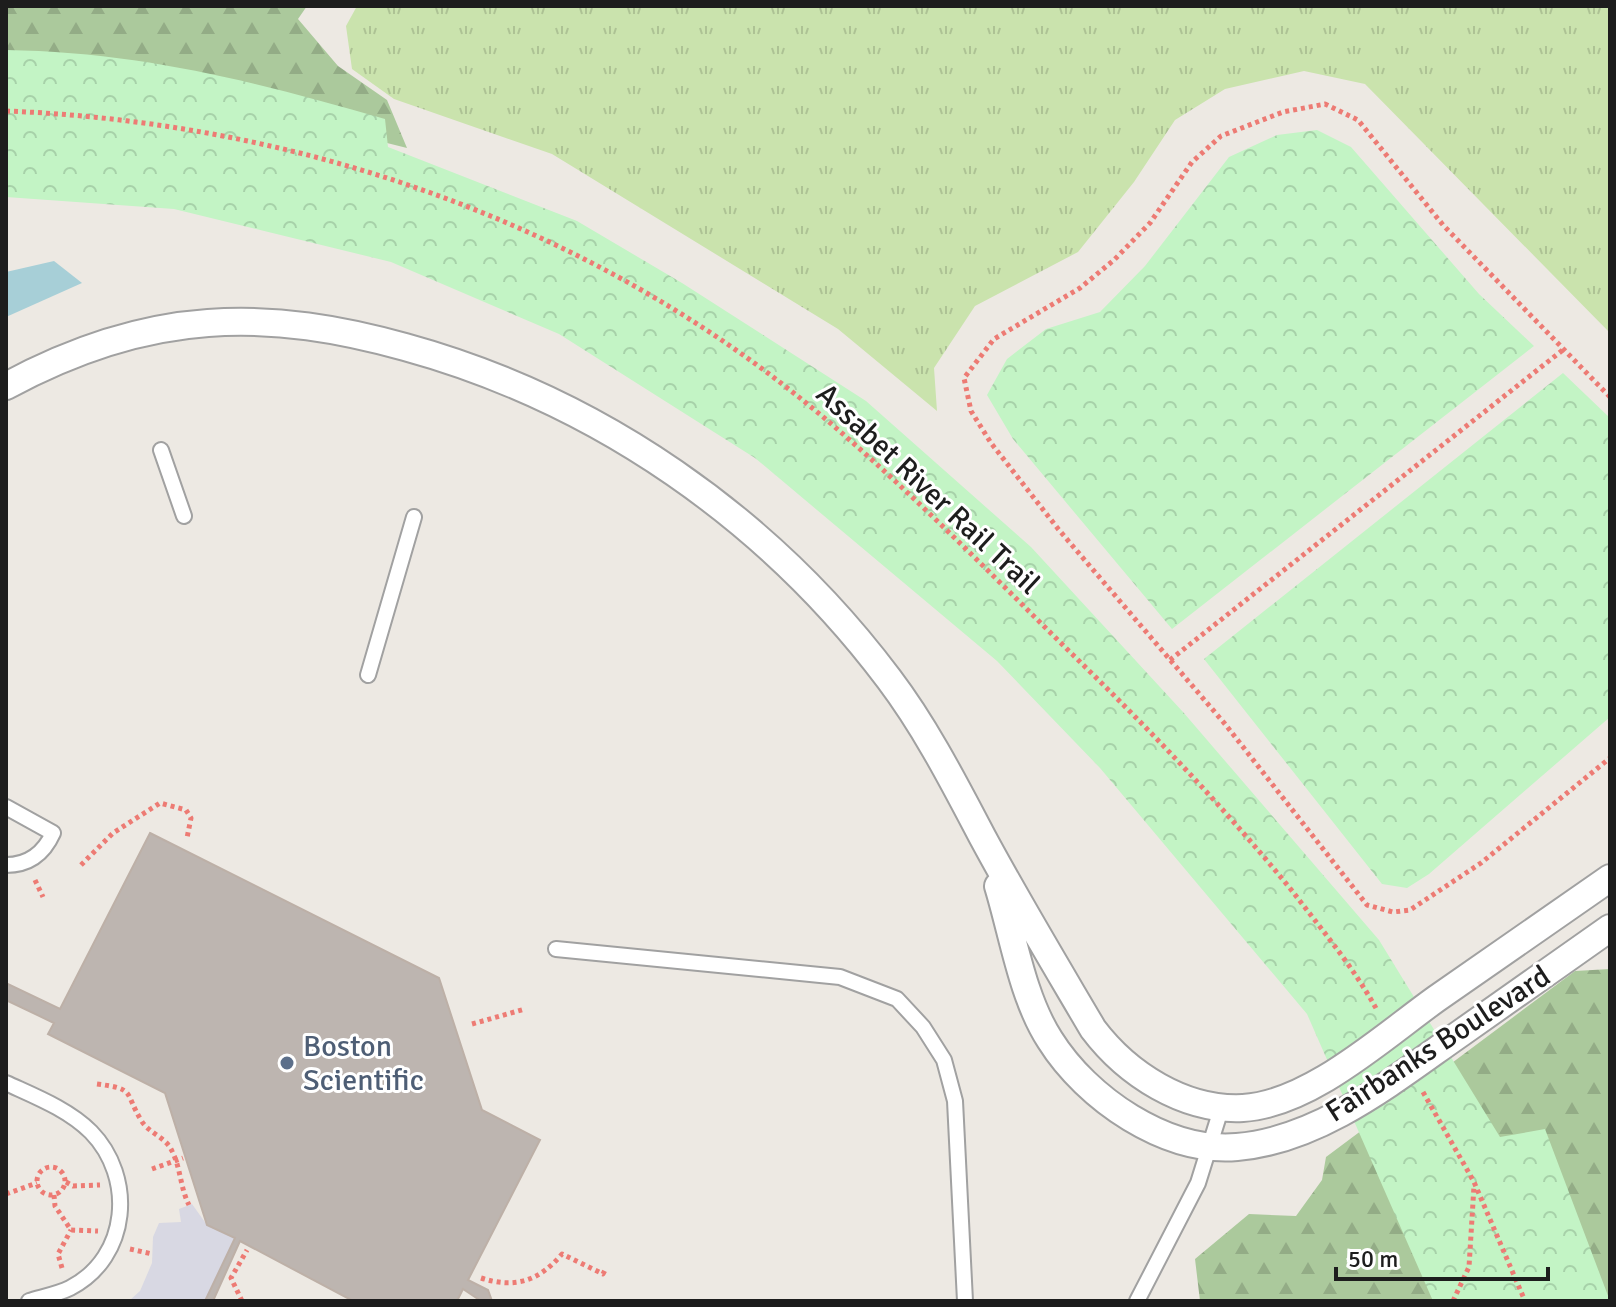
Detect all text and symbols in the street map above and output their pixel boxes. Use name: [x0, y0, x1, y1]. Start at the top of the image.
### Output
street label: Assabet River Rail Trail: [808, 376, 1048, 602]
street label: Fairbanks Boulevard: [1319, 958, 1557, 1130]
place label: Boston Scientific: [303, 1028, 424, 1099]
marker: Boston Scientific: [278, 1054, 296, 1072]
scale bar: [1336, 1231, 1548, 1281]
text: 50 m: [1348, 1244, 1398, 1274]

